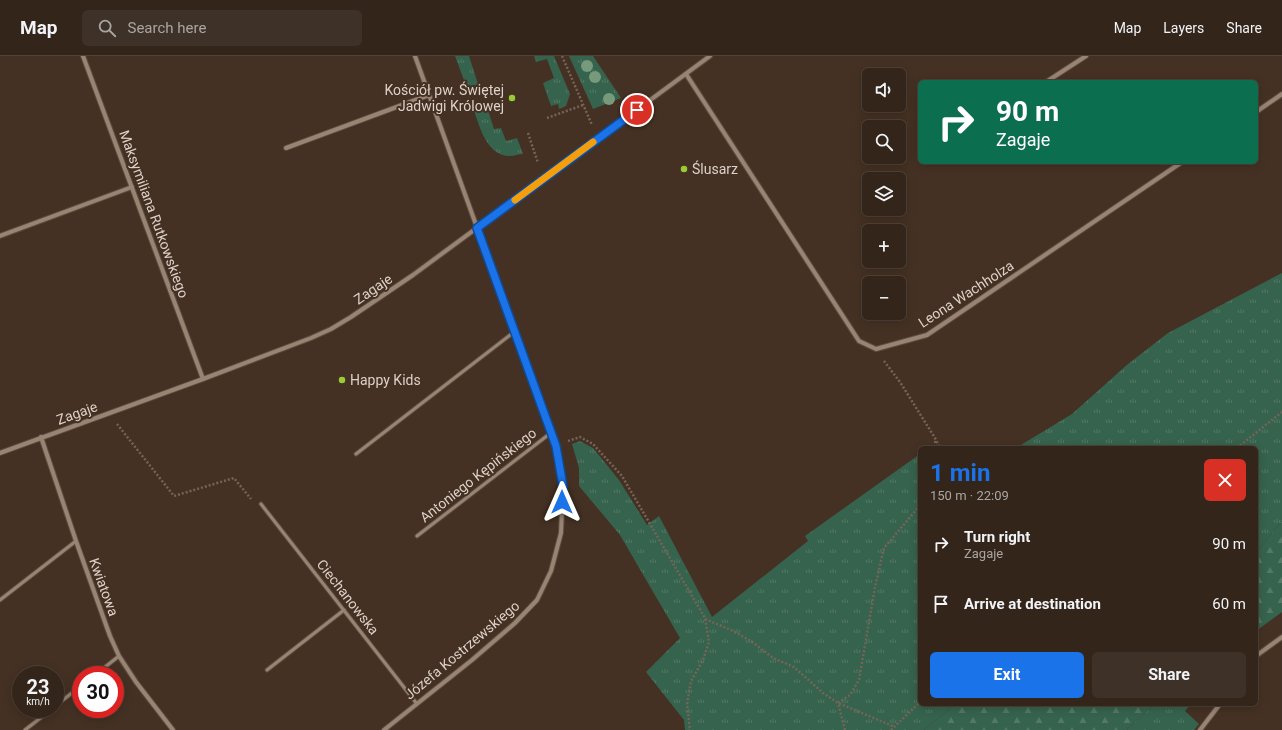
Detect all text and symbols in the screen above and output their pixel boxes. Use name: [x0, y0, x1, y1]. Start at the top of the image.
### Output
search box: [82, 10, 362, 46]
text: Map: [20, 16, 58, 39]
icon: search: [96, 17, 118, 39]
text: Search here: [128, 19, 206, 37]
text: Map: [1114, 20, 1141, 36]
text: Layers: [1163, 20, 1204, 36]
text: Share: [1226, 20, 1262, 36]
map controls: [862, 68, 906, 320]
button: sound: [862, 68, 906, 112]
place label: Kościół pw. Świętej Jadwigi Królowej: [385, 81, 504, 114]
marker: Kościół pw. Świętej Jadwigi Królowej: [507, 93, 517, 103]
pin: [620, 93, 654, 127]
text: 90 m: [996, 95, 1059, 128]
icon: right: [930, 96, 982, 148]
icon: arrive: [626, 99, 648, 121]
button: search: [862, 120, 906, 164]
street label: Maksymiliana Rutkowskiego: [116, 128, 192, 300]
text: Zagaje: [996, 129, 1050, 150]
place label: Ślusarz: [692, 160, 738, 177]
marker: Ślusarz: [679, 164, 689, 174]
button: layers: [862, 172, 906, 216]
button: +: [862, 224, 906, 268]
street label: Leona Wachholza: [915, 257, 1017, 331]
street label: Zagaje: [351, 271, 395, 307]
button: −: [862, 276, 906, 320]
place label: Happy Kids: [350, 372, 421, 388]
marker: Happy Kids: [337, 375, 347, 385]
street label: Zagaje: [54, 398, 100, 428]
street label: Antoniego Kępińskiego: [417, 425, 539, 525]
text: 1 min: [930, 459, 990, 487]
button: close: [1204, 459, 1246, 501]
position arrow: [541, 481, 583, 523]
text: 150 m · 22:09: [930, 488, 1009, 503]
text: Turn right: [964, 528, 1030, 546]
icon: right: [930, 533, 952, 555]
text: 90 m: [1212, 535, 1246, 553]
text: Zagaje: [964, 546, 1003, 561]
street label: Kwiatowa: [86, 556, 122, 618]
street label: Ciechanowska: [314, 556, 382, 638]
icon: arrive: [930, 593, 952, 615]
text: Arrive at destination: [964, 595, 1101, 613]
text: 60 m: [1212, 595, 1246, 613]
street label: Józefa Kostrzewskiego: [401, 597, 523, 703]
button: Exit: [930, 652, 1084, 698]
button: Share: [1092, 652, 1246, 698]
speed limit sign: 30: [72, 666, 124, 718]
text: 23: [27, 675, 49, 699]
text: km/h: [26, 696, 50, 707]

